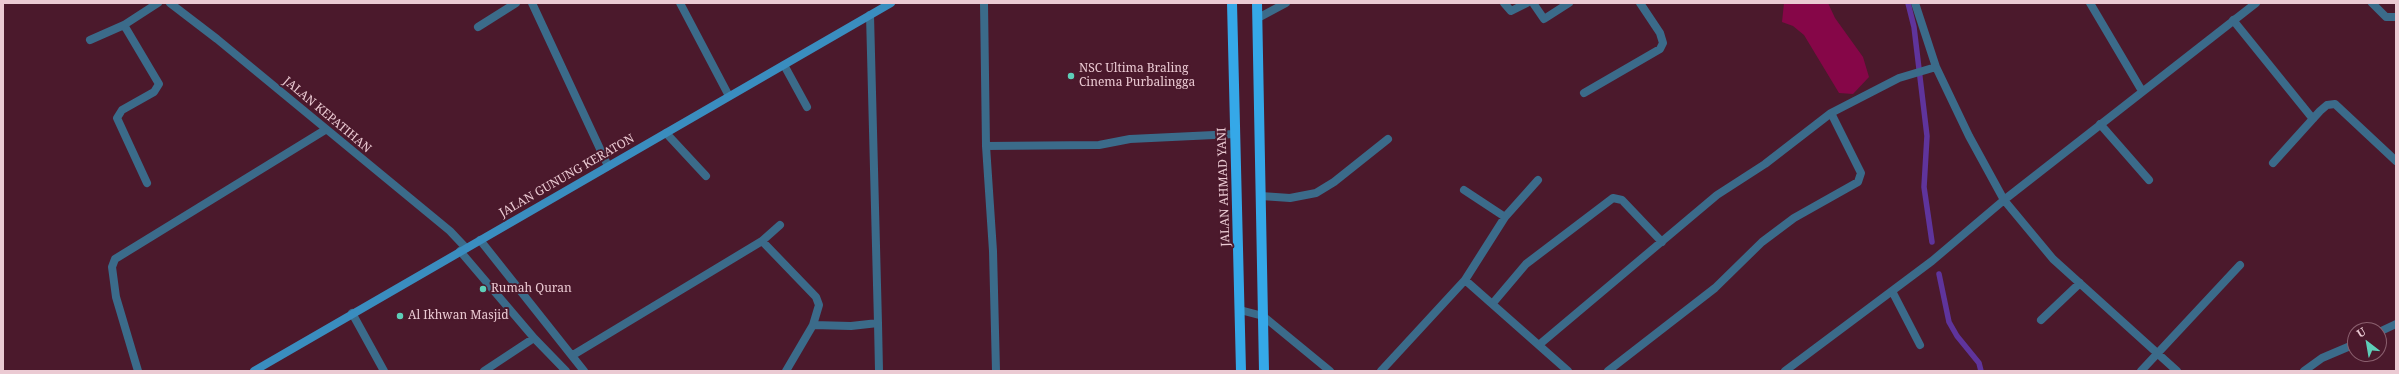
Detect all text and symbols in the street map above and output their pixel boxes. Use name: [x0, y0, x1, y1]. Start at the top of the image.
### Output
place label: NSC Ultima Braling Cinema Purbalingga: [1079, 62, 1195, 90]
marker: NSC Ultima Braling Cinema Purbalingga: [1066, 71, 1076, 81]
street label: JALAN KEPATIHAN: [280, 74, 374, 156]
street label: JALAN AHMAD YANI: [1215, 127, 1233, 247]
street label: JALAN GUNUNG KERATON: [497, 131, 637, 221]
place label: Rumah Quran: [491, 282, 572, 296]
marker: Rumah Quran: [478, 284, 488, 294]
place label: Al Ikhwan Masjid: [408, 309, 509, 323]
marker: Al Ikhwan Masjid: [395, 311, 405, 321]
north arrow: [2347, 322, 2387, 362]
text: U: [2354, 324, 2368, 341]

